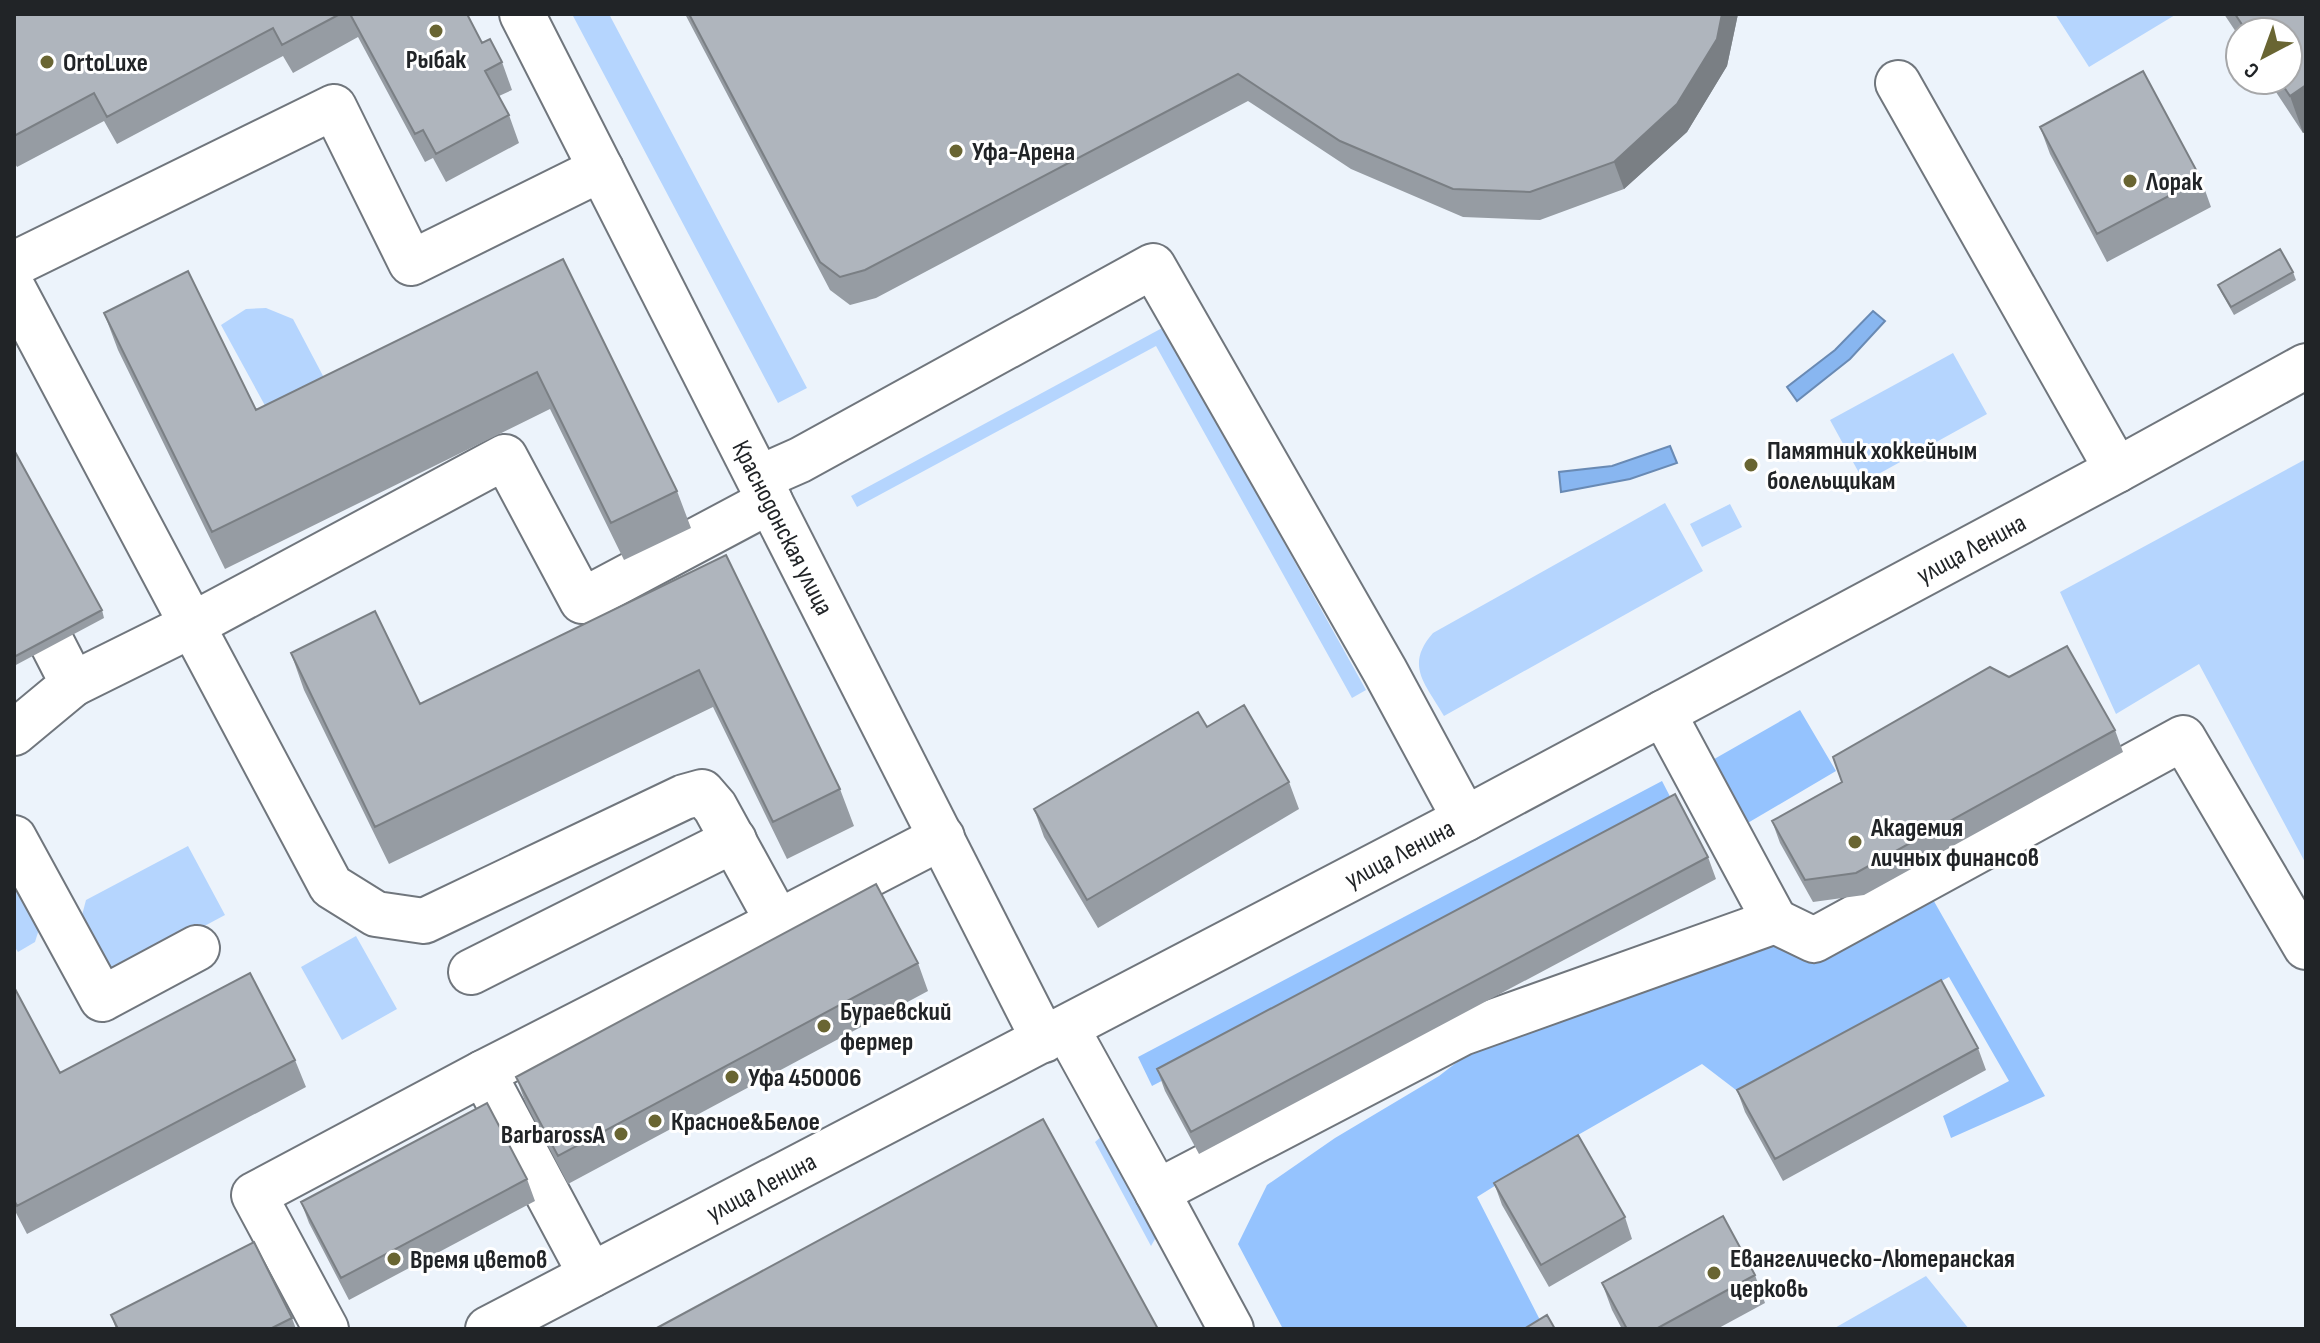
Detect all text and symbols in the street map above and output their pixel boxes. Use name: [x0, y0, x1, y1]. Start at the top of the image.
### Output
north arrow: [2224, 16, 2304, 96]
marker: Рыбак: [427, 22, 445, 40]
place label: Рыбак: [406, 45, 466, 76]
place label: OrtoLuxe: [63, 48, 148, 79]
marker: OrtoLuxe: [38, 53, 56, 71]
text: С: [2239, 56, 2265, 84]
place label: Уфа-Арена: [972, 137, 1075, 168]
marker: Уфа-Арена: [947, 142, 965, 160]
place label: Лорак: [2145, 167, 2203, 198]
marker: Лорак: [2121, 172, 2139, 190]
street label: Краснодонская улица: [725, 435, 839, 621]
place label: Памятник хоккейным болельщикам: [1767, 436, 1977, 497]
marker: Памятник хоккейным болельщикам: [1742, 456, 1760, 474]
street label: улица Ленина: [1912, 508, 2032, 591]
street label: улица Ленина: [1340, 813, 1460, 896]
place label: Академия личных финансов: [1870, 813, 2039, 874]
marker: Академия личных финансов: [1846, 833, 1864, 851]
place label: Бураевский фермер: [840, 997, 951, 1058]
marker: Бураевский фермер: [815, 1017, 833, 1035]
place label: Уфа 450006: [748, 1063, 861, 1094]
marker: Уфа 450006: [723, 1068, 741, 1086]
place label: Красное&Белое: [671, 1107, 820, 1138]
marker: Красное&Белое: [646, 1112, 664, 1130]
place label: BarbarossA: [501, 1120, 606, 1151]
marker: BarbarossA: [612, 1125, 630, 1143]
street label: улица Ленина: [702, 1146, 822, 1229]
place label: Евангелическо-Лютеранская церковь: [1730, 1244, 2015, 1305]
place label: Время цветов: [410, 1245, 547, 1276]
marker: Время цветов: [385, 1250, 403, 1268]
marker: Евангелическо-Лютеранская церковь: [1705, 1264, 1723, 1282]

